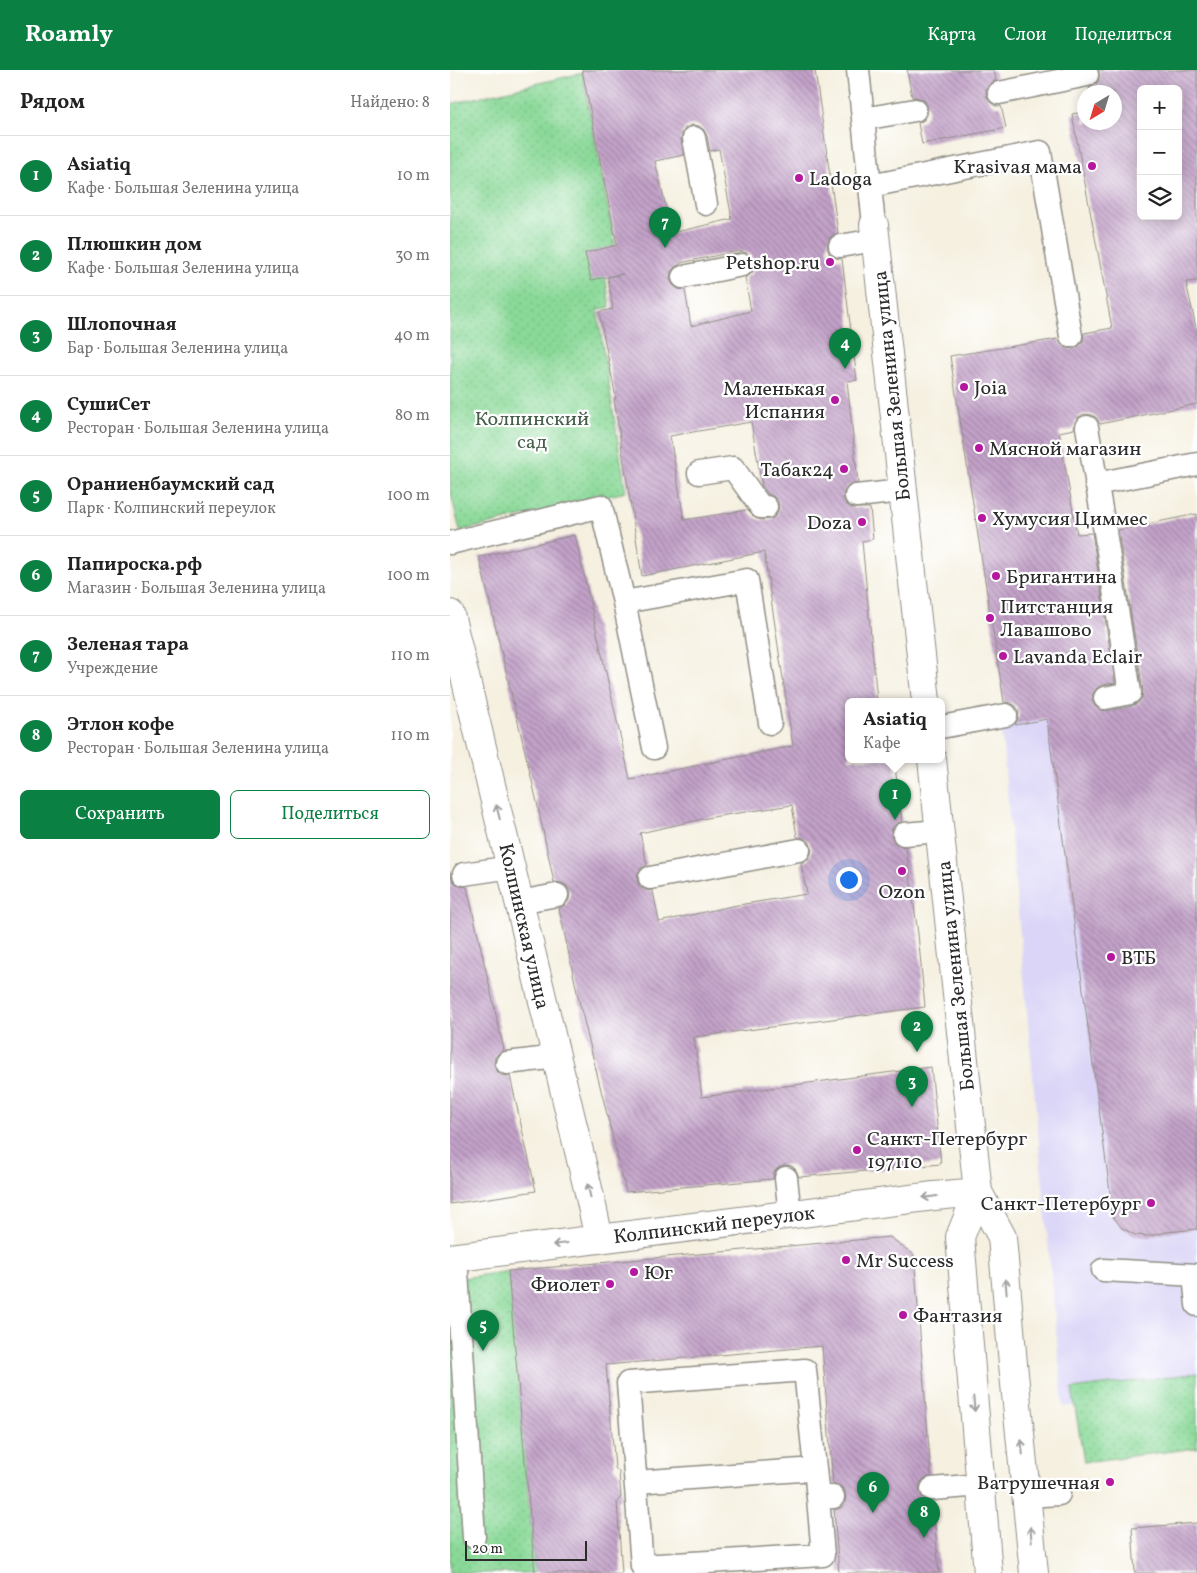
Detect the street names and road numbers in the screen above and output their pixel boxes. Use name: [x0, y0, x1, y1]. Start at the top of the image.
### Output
street label: Большая Зеленина улица: [867, 269, 919, 502]
street label: Колпинская улица: [490, 841, 556, 1012]
street label: Большая Зеленина улица: [931, 859, 983, 1092]
street label: Колпинский переулок: [612, 1200, 817, 1252]

